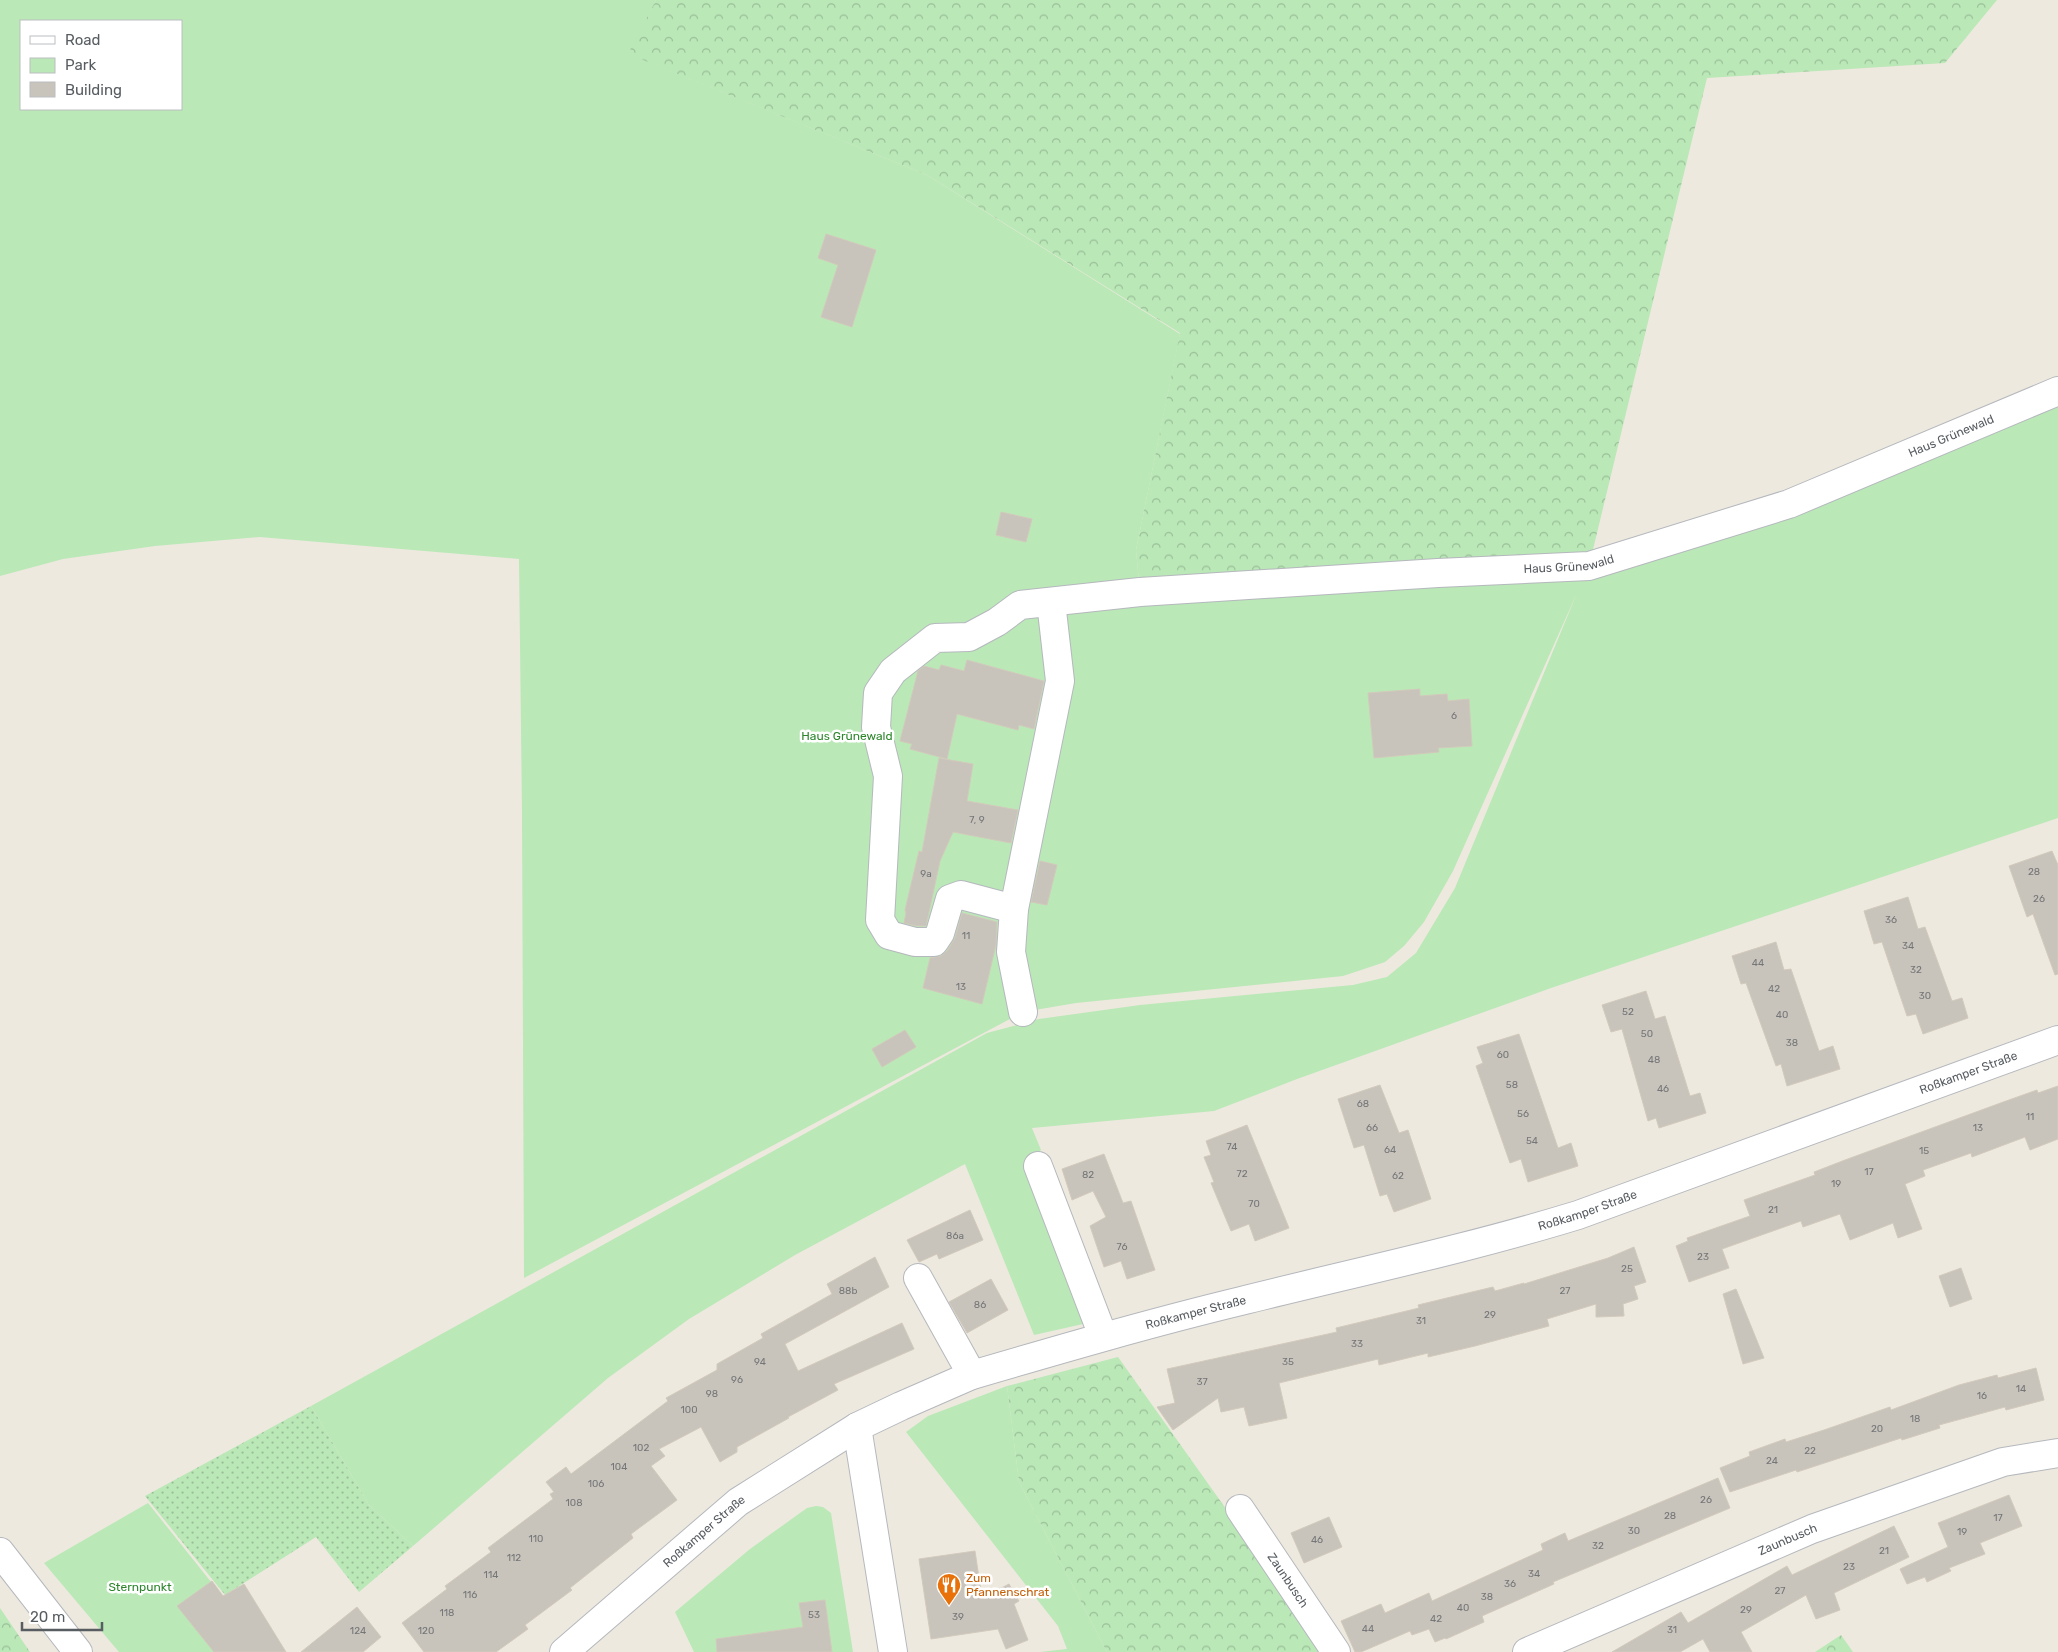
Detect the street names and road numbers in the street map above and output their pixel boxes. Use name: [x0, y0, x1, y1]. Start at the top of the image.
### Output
street label: Haus Grünewald: [1906, 412, 1996, 460]
street label: Haus Grünewald: [1523, 552, 1616, 576]
street label: Roßkamper Straße: [1917, 1048, 2020, 1097]
street label: Roßkamper Straße: [1537, 1187, 1639, 1233]
street label: Roßkamper Straße: [1144, 1293, 1248, 1332]
street label: Roßkamper Straße: [660, 1492, 748, 1570]
street label: Zaunbusch: [1756, 1521, 1819, 1558]
street label: Zaunbusch: [1265, 1550, 1311, 1610]

